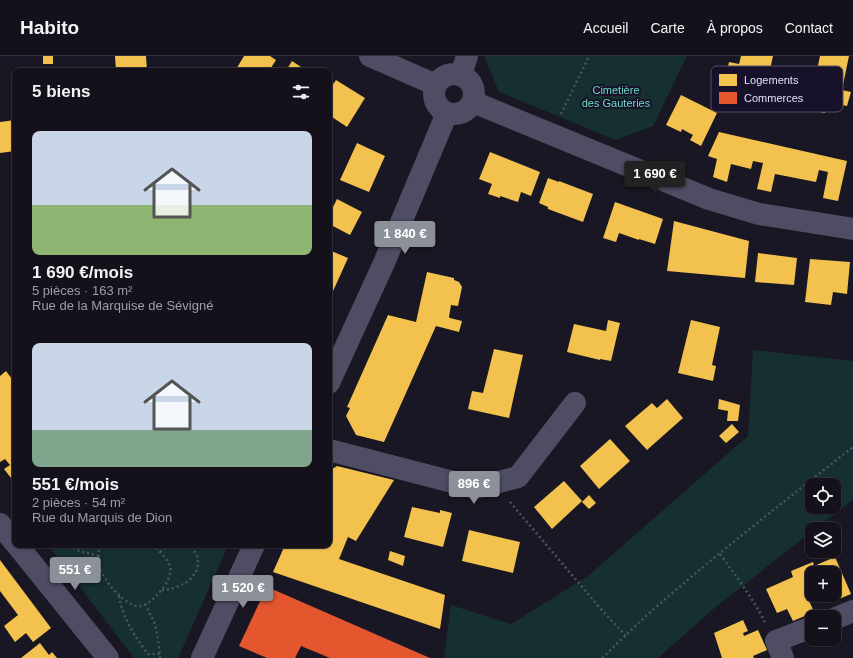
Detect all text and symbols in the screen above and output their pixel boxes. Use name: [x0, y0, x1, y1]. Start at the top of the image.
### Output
text: Habito: [20, 17, 79, 38]
text: Accueil: [583, 20, 628, 36]
text: Carte: [650, 20, 685, 36]
text: À propos: [707, 20, 763, 36]
text: Contact: [785, 20, 833, 36]
legend: [711, 66, 843, 112]
text: Logements: [744, 74, 799, 86]
icon: filters: [290, 81, 312, 103]
text: 5 biens: [32, 82, 91, 101]
park label: Cimetière des Gauteries: [582, 84, 651, 109]
text: Commerces: [744, 92, 804, 104]
icon: home: [136, 157, 208, 229]
pin: 1 690 €: [618, 161, 692, 195]
text: 1 690 €: [633, 166, 677, 181]
pin: 1 840 €: [368, 221, 442, 255]
text: 1 840 €: [383, 226, 427, 241]
text: 1 690 €/mois: [32, 263, 133, 282]
text: 5 pièces · 163 m²: [32, 283, 132, 298]
text: Rue de la Marquise de Sévigné: [32, 298, 213, 313]
icon: home: [136, 369, 208, 441]
pin: 896 €: [446, 471, 502, 505]
text: 551 €/mois: [32, 475, 119, 494]
text: 896 €: [458, 476, 490, 491]
map controls: [805, 478, 841, 646]
button: locate: [805, 478, 841, 514]
text: 2 pièces · 54 m²: [32, 495, 125, 510]
text: Rue du Marquis de Dion: [32, 510, 172, 525]
button: layers: [805, 522, 841, 558]
pin: 551 €: [47, 557, 103, 591]
text: 551 €: [59, 562, 91, 577]
button: +: [805, 566, 841, 602]
pin: 1 520 €: [206, 575, 280, 609]
text: 1 520 €: [221, 580, 265, 595]
button: −: [805, 610, 841, 646]

